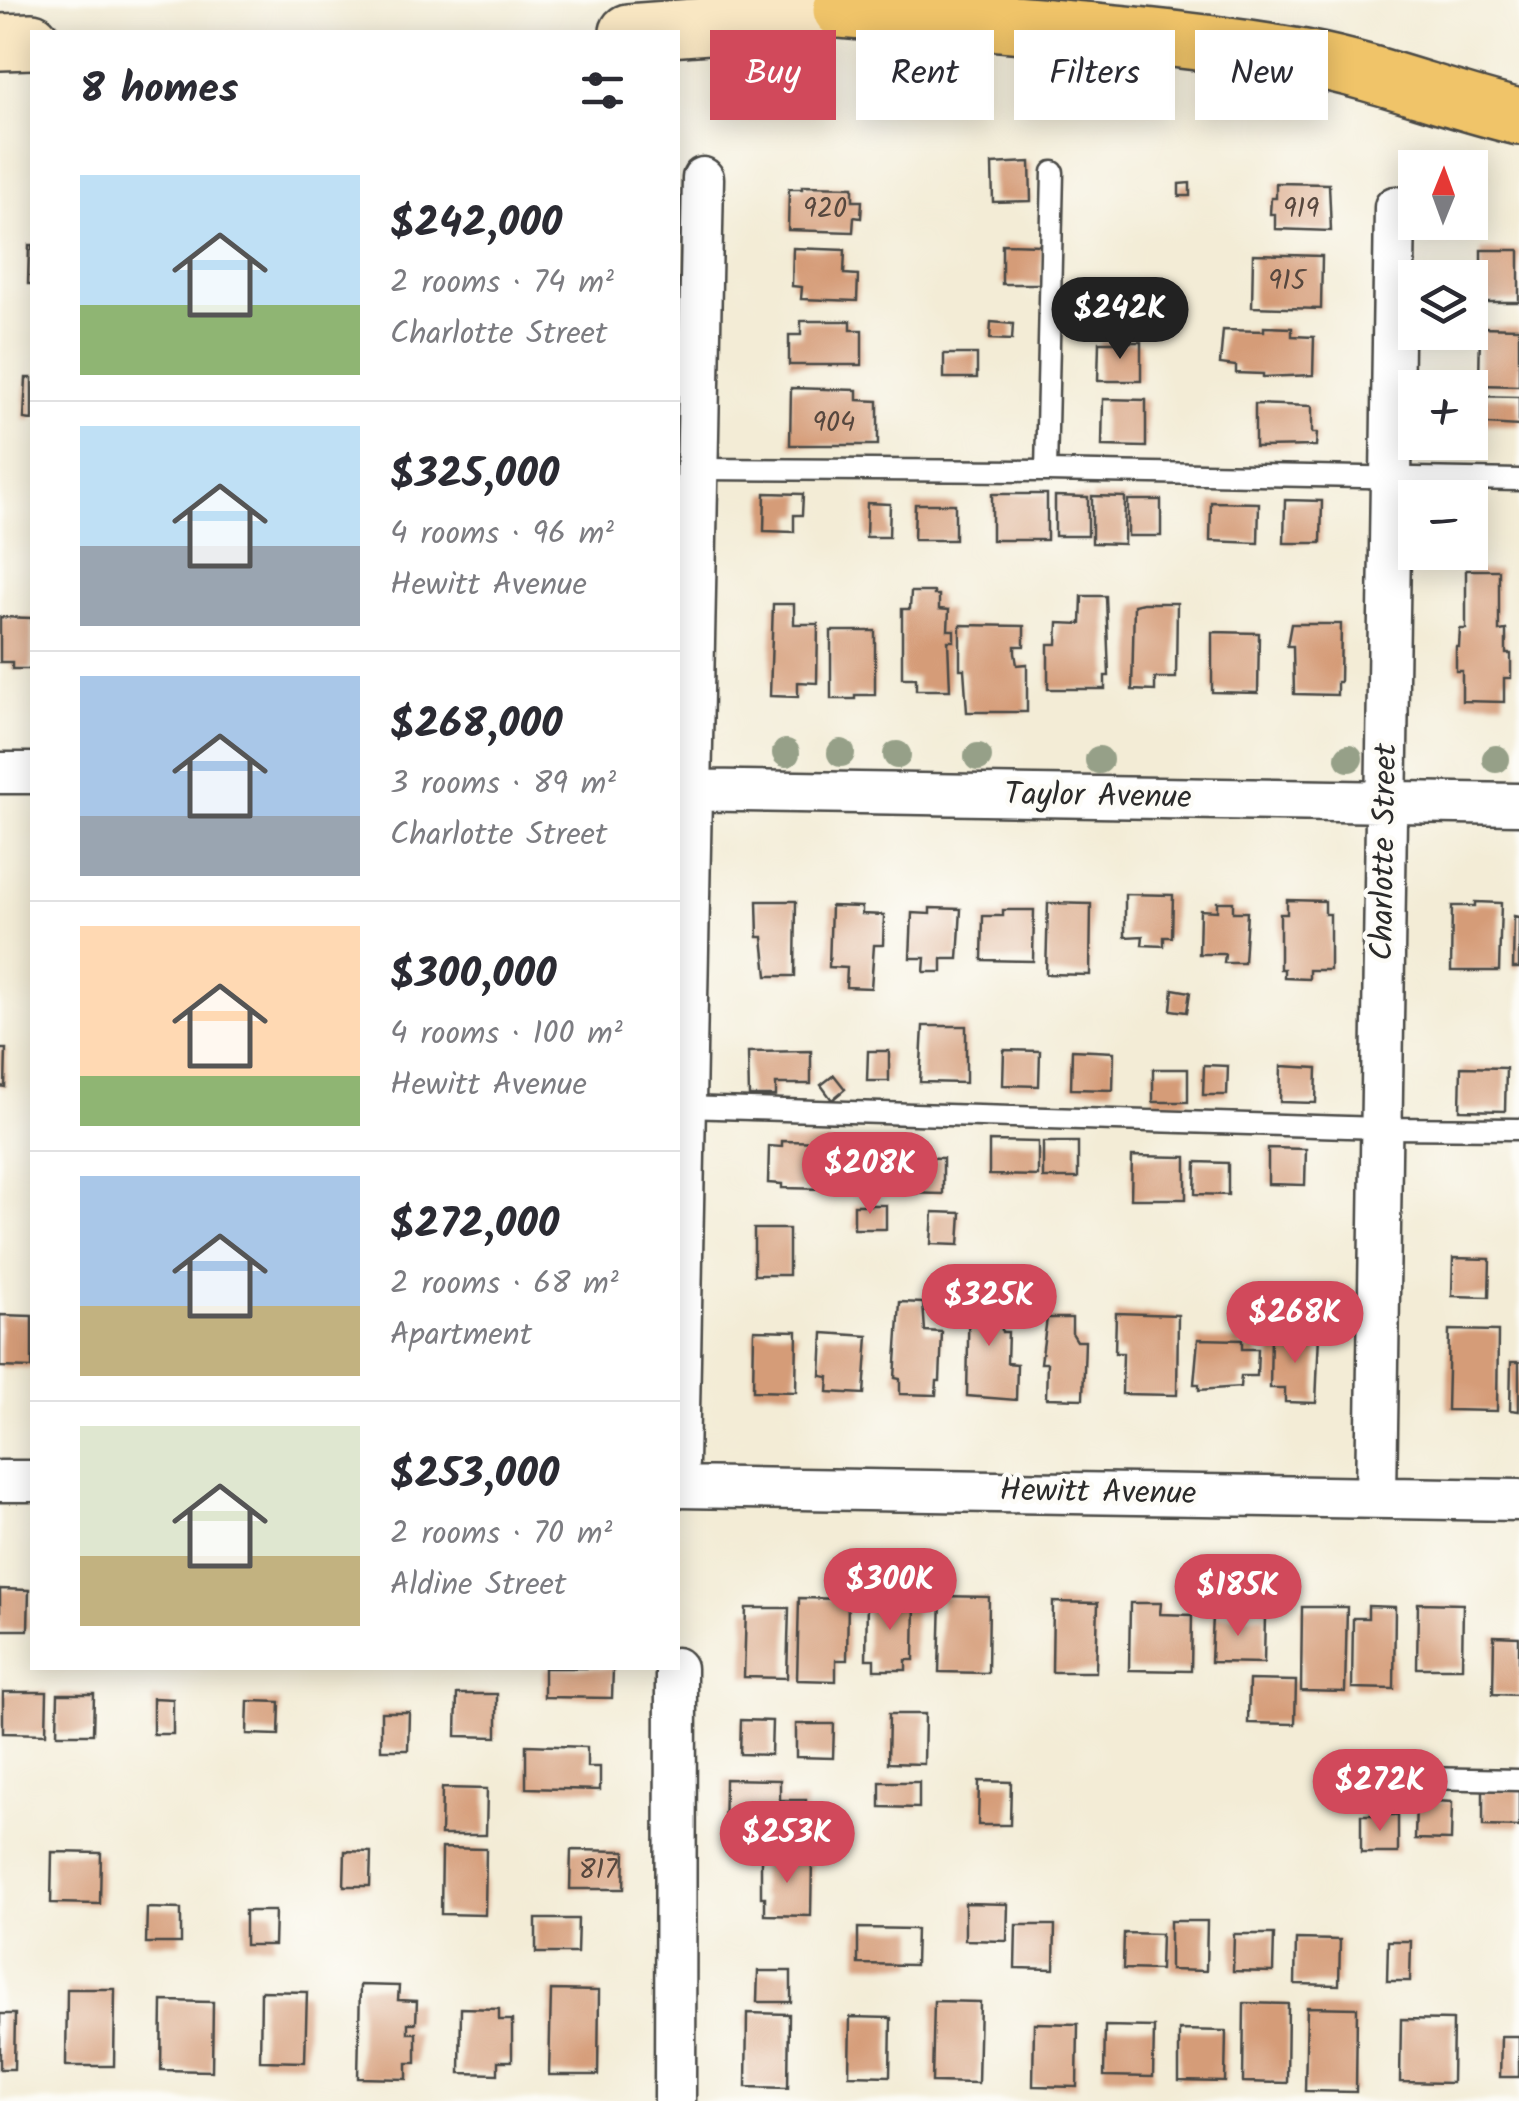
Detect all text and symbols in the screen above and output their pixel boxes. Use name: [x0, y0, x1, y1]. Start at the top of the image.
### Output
chip: Buy: [710, 30, 836, 120]
chip: Rent: [856, 30, 994, 120]
chip: Filters: [1014, 30, 1175, 120]
chip: New: [1195, 30, 1328, 120]
text: 8 homes: [80, 57, 238, 124]
icon: filters: [575, 63, 630, 118]
north arrow: [1398, 150, 1488, 240]
map controls: [1398, 150, 1488, 570]
house number: 920: [803, 187, 847, 232]
house number: 919: [1283, 187, 1319, 232]
text: $242,000: [390, 191, 562, 258]
icon: home: [160, 215, 280, 335]
text: 2 rooms · 74 m²: [390, 258, 614, 309]
house number: 915: [1268, 259, 1308, 304]
button: layers: [1398, 260, 1488, 350]
pin: $242K: [1050, 277, 1190, 362]
text: $242K: [1074, 284, 1166, 335]
text: Charlotte Street: [390, 309, 607, 360]
button: +: [1398, 370, 1488, 460]
house number: 904: [812, 401, 856, 446]
text: $325,000: [390, 442, 559, 509]
icon: home: [160, 466, 280, 586]
button: −: [1398, 480, 1488, 570]
text: 4 rooms · 96 m²: [390, 509, 614, 560]
text: Hewitt Avenue: [390, 560, 587, 611]
text: $268,000: [390, 692, 563, 759]
icon: home: [160, 716, 280, 836]
street label: Charlotte Street: [1358, 742, 1412, 961]
text: 3 rooms · 89 m²: [390, 759, 616, 810]
street label: Taylor Avenue: [1004, 770, 1192, 824]
text: Charlotte Street: [390, 810, 607, 861]
text: $300,000: [390, 942, 557, 1009]
icon: home: [160, 966, 280, 1086]
text: 4 rooms · 100 m²: [390, 1009, 623, 1060]
text: Hewitt Avenue: [390, 1060, 587, 1111]
pin: $208K: [800, 1132, 940, 1217]
text: $208K: [824, 1139, 916, 1190]
text: $272,000: [390, 1192, 559, 1259]
icon: home: [160, 1216, 280, 1336]
text: 2 rooms · 68 m²: [390, 1259, 619, 1310]
pin: $325K: [919, 1264, 1059, 1349]
text: $325K: [944, 1271, 1034, 1322]
pin: $268K: [1225, 1281, 1365, 1366]
text: $268K: [1248, 1288, 1342, 1339]
text: Apartment: [390, 1310, 532, 1361]
text: $253,000: [390, 1442, 559, 1509]
icon: home: [160, 1466, 280, 1586]
street label: Hewitt Avenue: [999, 1466, 1197, 1520]
text: 2 rooms · 70 m²: [390, 1509, 612, 1560]
pin: $300K: [820, 1548, 960, 1633]
pin: $185K: [1168, 1554, 1308, 1639]
text: $300K: [846, 1555, 934, 1606]
text: Aldine Street: [390, 1560, 566, 1611]
text: $185K: [1197, 1561, 1279, 1612]
pin: $272K: [1310, 1749, 1450, 1834]
text: $272K: [1335, 1756, 1425, 1807]
pin: $253K: [717, 1801, 857, 1886]
text: $253K: [742, 1808, 832, 1859]
house number: 817: [579, 1848, 618, 1893]

